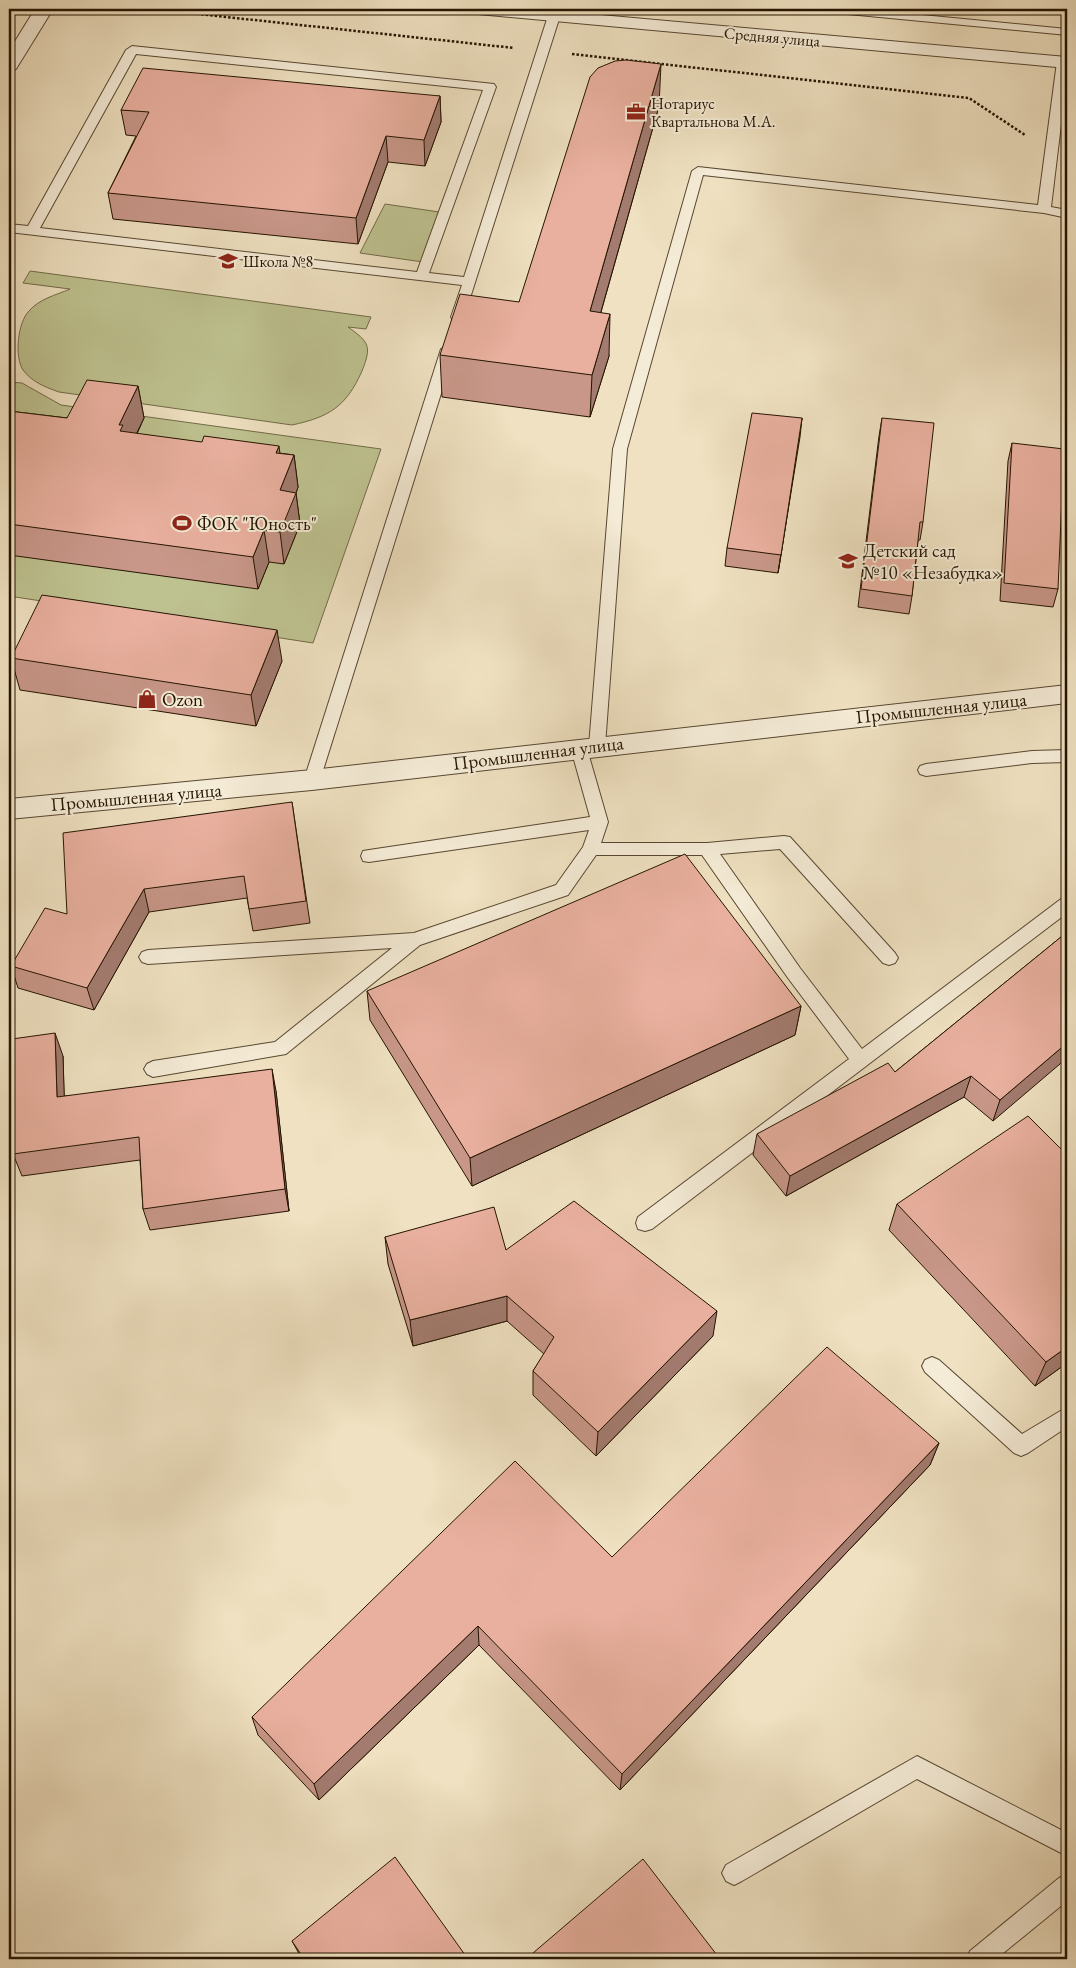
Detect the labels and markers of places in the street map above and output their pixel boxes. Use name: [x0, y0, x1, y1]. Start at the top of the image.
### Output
place label: Нотариус Квартальнова М.А.: [651, 93, 775, 132]
office icon: Нотариус Квартальнова М.А.: [625, 101, 647, 123]
school or university icon: Школа №8: [217, 250, 239, 272]
place label: Школа №8: [243, 251, 314, 272]
place label: ФОК "Юность": [197, 511, 317, 536]
sports icon: ФОК "Юность": [171, 512, 193, 534]
place label: Детский сад №10 «Незабудка»: [863, 538, 1003, 585]
school or university icon: Детский сад №10 «Незабудка»: [837, 550, 859, 572]
place label: Ozon: [162, 687, 203, 712]
shop icon: Ozon: [136, 688, 158, 710]

